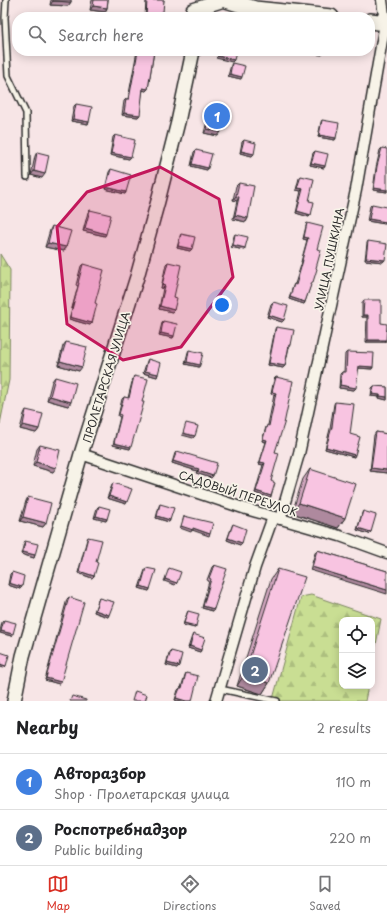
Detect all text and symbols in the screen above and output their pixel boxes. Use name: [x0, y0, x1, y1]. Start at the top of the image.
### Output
search box: [12, 12, 375, 56]
icon: search: [26, 23, 48, 45]
text: Search here: [58, 23, 144, 46]
pin: 1: [204, 101, 230, 131]
street label: УЛИЦА ПУШКИНА: [310, 206, 348, 312]
your location: [212, 295, 232, 315]
street label: ПРОЛЕТАРСКАЯ УЛИЦА: [78, 309, 134, 445]
street label: САДОВЫЙ ПЕРЕУЛОК: [177, 466, 299, 520]
map controls: [339, 617, 375, 689]
button: locate: [339, 617, 375, 653]
button: layers: [339, 653, 375, 689]
pin: 2: [242, 655, 268, 685]
text: Nearby: [16, 714, 78, 740]
text: 2 results: [317, 718, 371, 737]
text: Авторазбор: [54, 761, 146, 784]
text: 1: [26, 772, 32, 791]
text: 110 m: [336, 772, 371, 791]
text: Shop · Пролетарская улица: [54, 784, 229, 803]
text: Роспотребнадзор: [54, 817, 187, 840]
text: 2: [24, 828, 34, 847]
text: 220 m: [329, 828, 371, 847]
text: Public building: [54, 840, 143, 859]
tab: Map: [46, 873, 70, 914]
tab: Directions: [163, 873, 216, 914]
tab: Saved: [309, 873, 341, 914]

